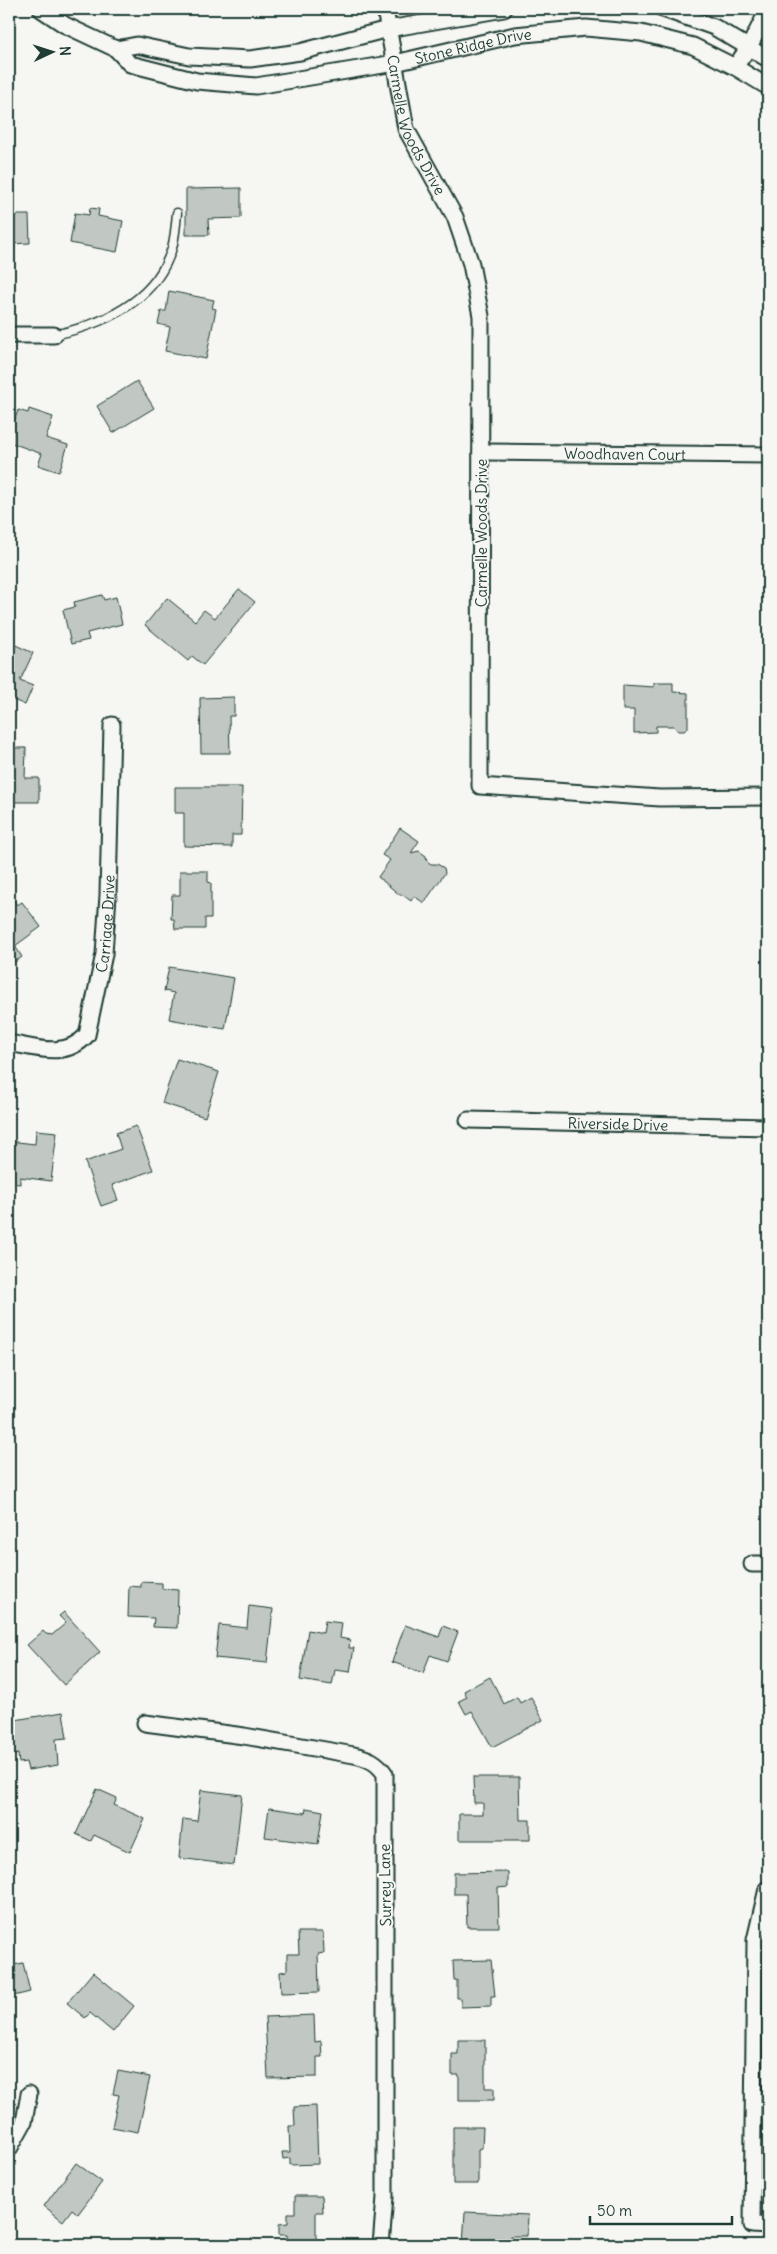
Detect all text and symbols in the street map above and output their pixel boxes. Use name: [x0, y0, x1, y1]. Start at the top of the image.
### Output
street label: Stone Ridge Drive: [413, 24, 532, 68]
north arrow: [28, 28, 78, 78]
text: N: [56, 46, 74, 57]
street label: Carmelle Woods Drive: [384, 53, 450, 198]
street label: Woodhaven Court: [564, 443, 686, 464]
street label: Carmelle Woods Drive: [472, 459, 491, 607]
street label: Carriage Drive: [91, 874, 118, 974]
street label: Riverside Drive: [567, 1113, 668, 1134]
street label: Surrey Lane: [375, 1844, 395, 1926]
scale bar: [590, 2194, 732, 2226]
text: 50 m: [597, 2201, 632, 2220]

